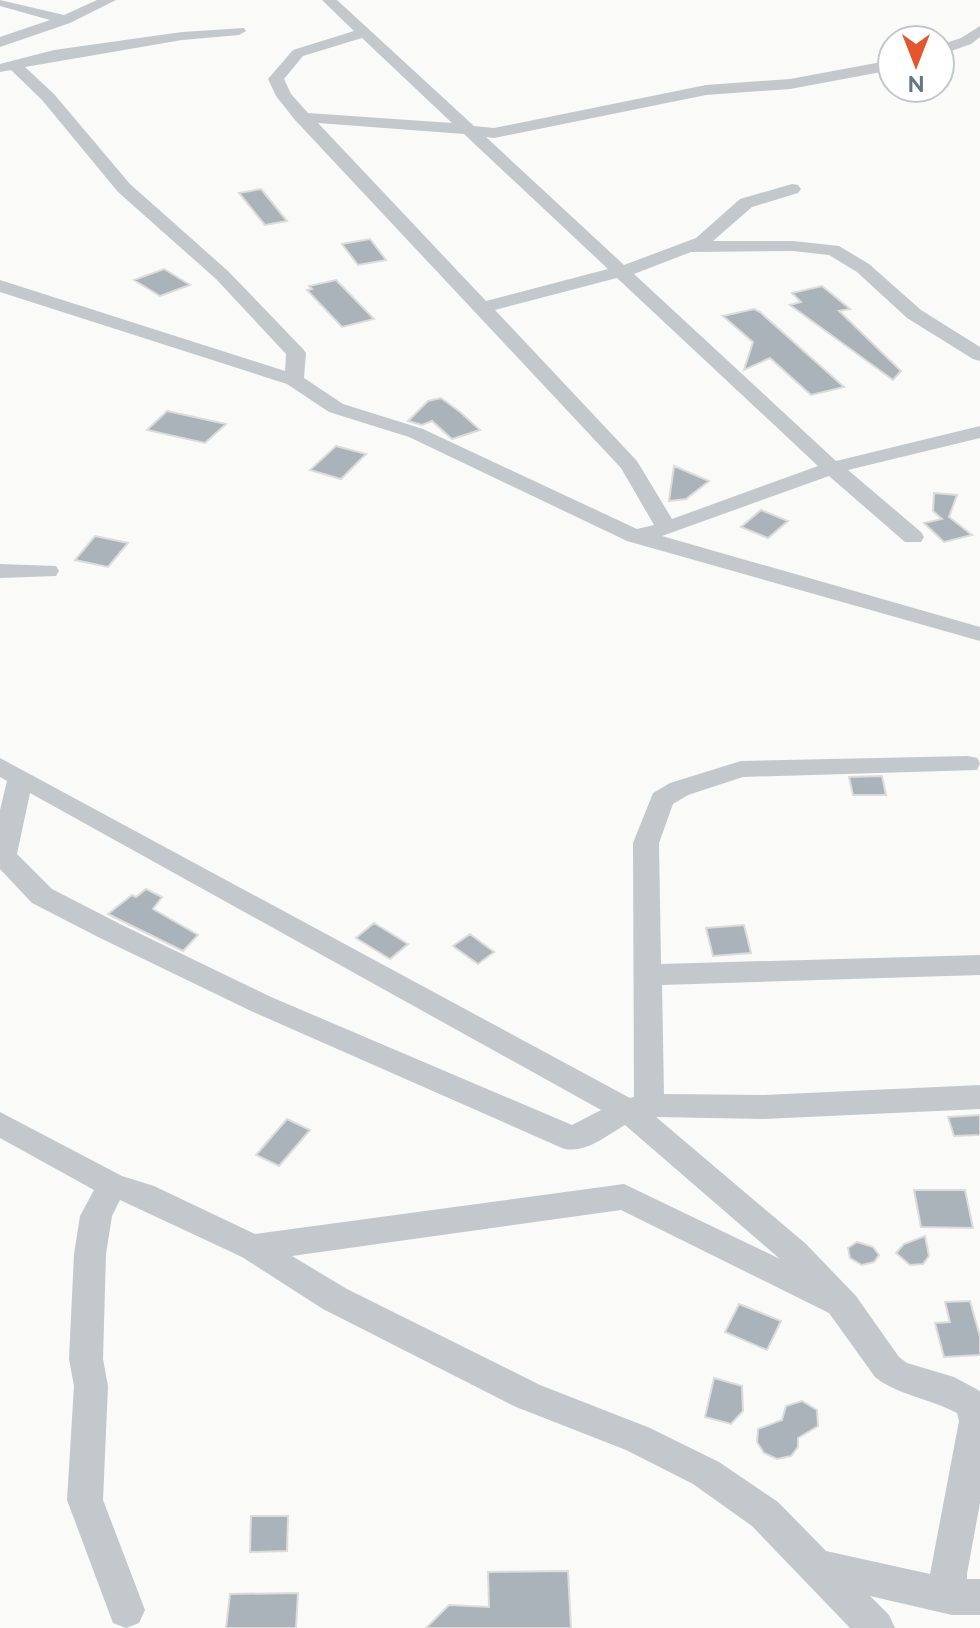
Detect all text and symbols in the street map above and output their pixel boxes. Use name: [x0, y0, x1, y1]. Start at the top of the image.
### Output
north arrow: [876, 24, 956, 104]
text: N: [908, 71, 924, 97]

